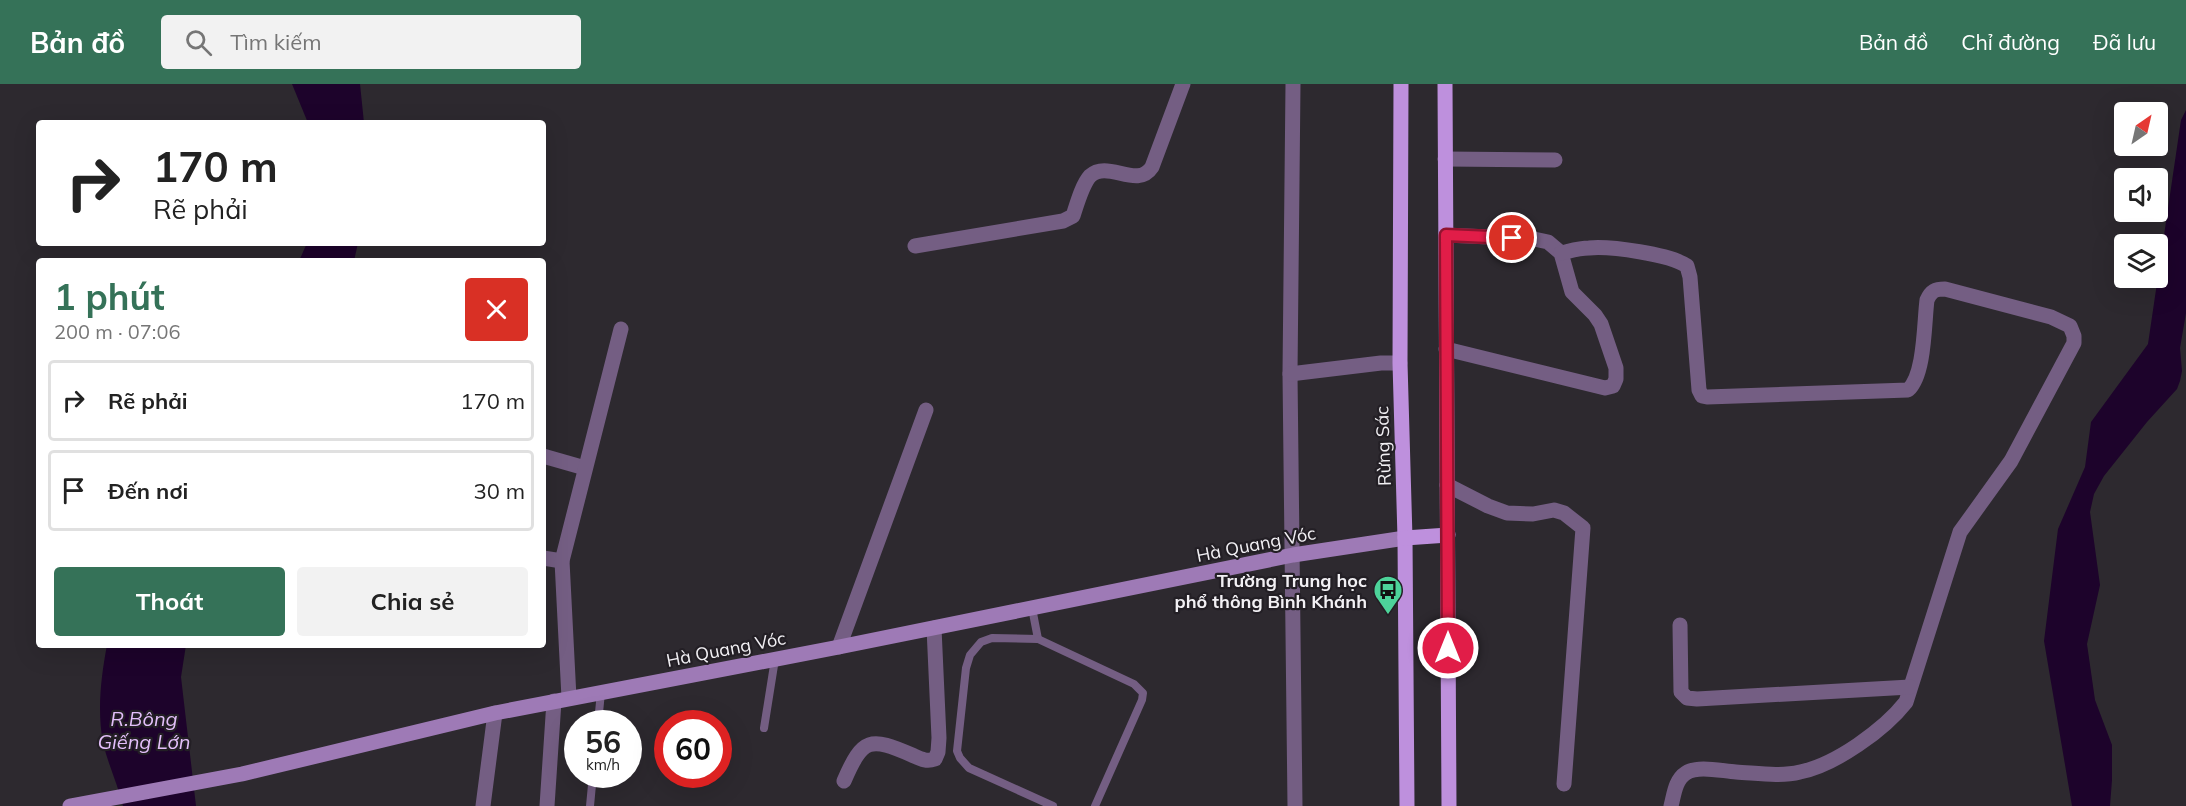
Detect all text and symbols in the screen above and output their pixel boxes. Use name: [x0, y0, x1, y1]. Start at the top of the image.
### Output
search box: [161, 15, 581, 69]
text: Bản đồ: [30, 25, 125, 60]
icon: search: [182, 26, 215, 59]
text: Tìm kiếm: [230, 28, 322, 56]
text: Bản đồ: [1859, 29, 1928, 55]
text: Chỉ đường: [1961, 29, 2060, 55]
text: Đã lưu: [2093, 29, 2156, 55]
north arrow: [2114, 102, 2168, 156]
map controls: [2114, 102, 2168, 288]
text: 170 m: [153, 140, 278, 193]
icon: right: [54, 144, 132, 222]
button: sound: [2114, 168, 2168, 222]
text: Rẽ phải: [153, 192, 248, 226]
pin: [1486, 212, 1537, 263]
icon: arrive: [1495, 221, 1528, 254]
button: layers: [2114, 234, 2168, 288]
text: 1 phút: [54, 274, 165, 319]
button: close: [465, 278, 528, 341]
text: 200 m · 07:06: [54, 319, 180, 344]
icon: right: [57, 384, 90, 417]
text: Rẽ phải: [108, 387, 188, 415]
text: 170 m: [460, 387, 525, 415]
street label: Rừng Sác: [1370, 406, 1396, 486]
icon: arrive: [57, 474, 90, 507]
text: Đến nơi: [108, 477, 188, 505]
text: 30 m: [474, 477, 525, 505]
street label: Hà Quang Vóc: [1194, 521, 1318, 567]
button: Thoát: [54, 567, 285, 636]
button: Chia sẻ: [297, 567, 528, 636]
place label: Trường Trung học phổ thông Bình Khánh: [1175, 569, 1367, 613]
bus stop icon: Trường Trung học phổ thông Bình Khánh: [1372, 574, 1404, 616]
position arrow: [1416, 616, 1480, 680]
street label: Hà Quang Vóc: [664, 626, 788, 672]
water label: R.Bông Giếng Lớn: [97, 706, 191, 754]
speed limit sign: 60: [654, 710, 732, 788]
text: 56: [585, 723, 621, 761]
text: km/h: [586, 755, 620, 774]

